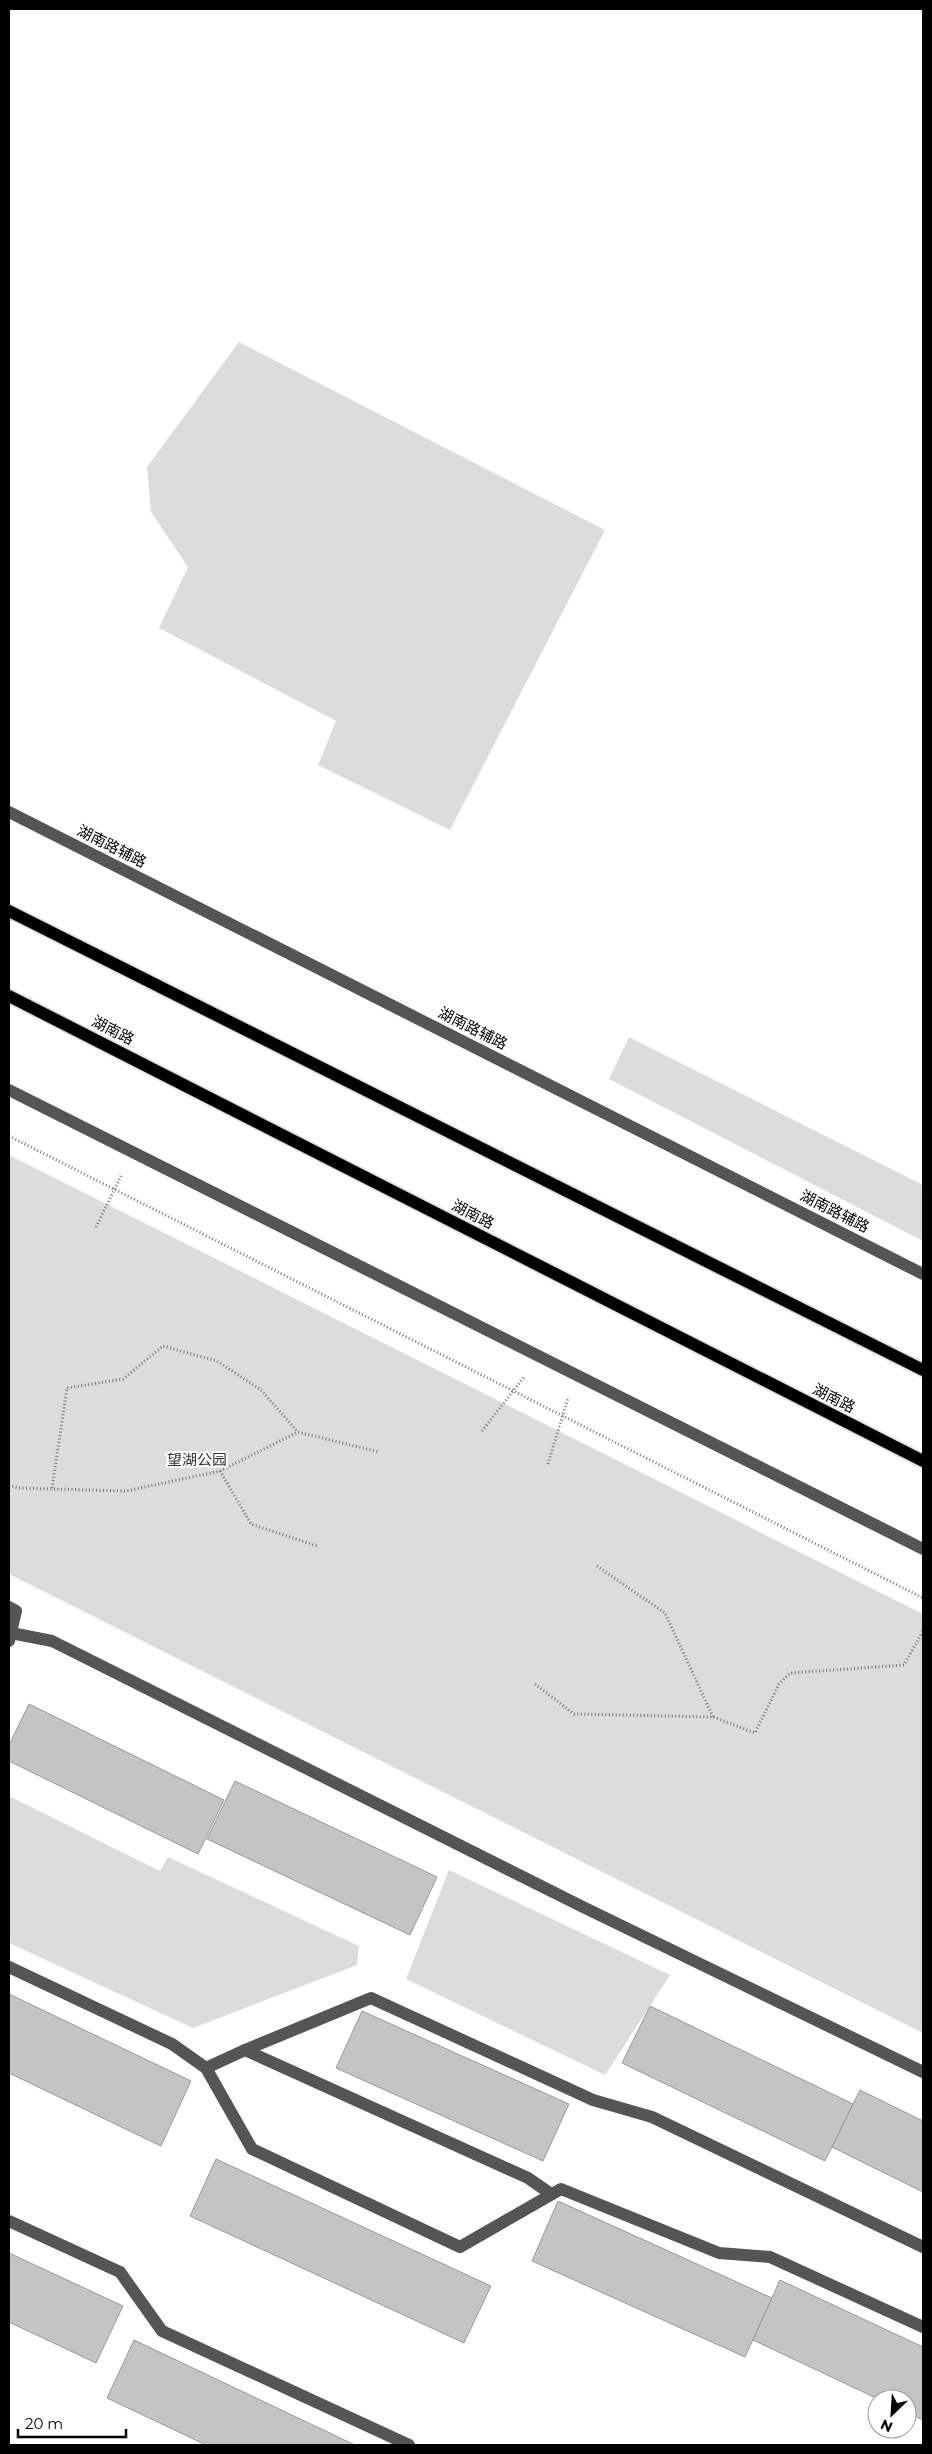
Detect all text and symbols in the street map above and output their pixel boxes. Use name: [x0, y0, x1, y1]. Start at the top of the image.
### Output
street label: 湖南路辅路: [74, 821, 150, 871]
street label: 湖南路辅路: [435, 1003, 511, 1053]
street label: 湖南路: [89, 1011, 137, 1049]
street label: 湖南路辅路: [797, 1186, 873, 1236]
street label: 湖南路: [449, 1195, 497, 1233]
street label: 湖南路: [810, 1379, 858, 1417]
park label: 望湖公园: [167, 1450, 227, 1469]
north arrow: [867, 2389, 917, 2439]
scale bar: [18, 2406, 125, 2438]
text: 20 m: [25, 2414, 63, 2433]
text: N: [878, 2415, 895, 2436]

